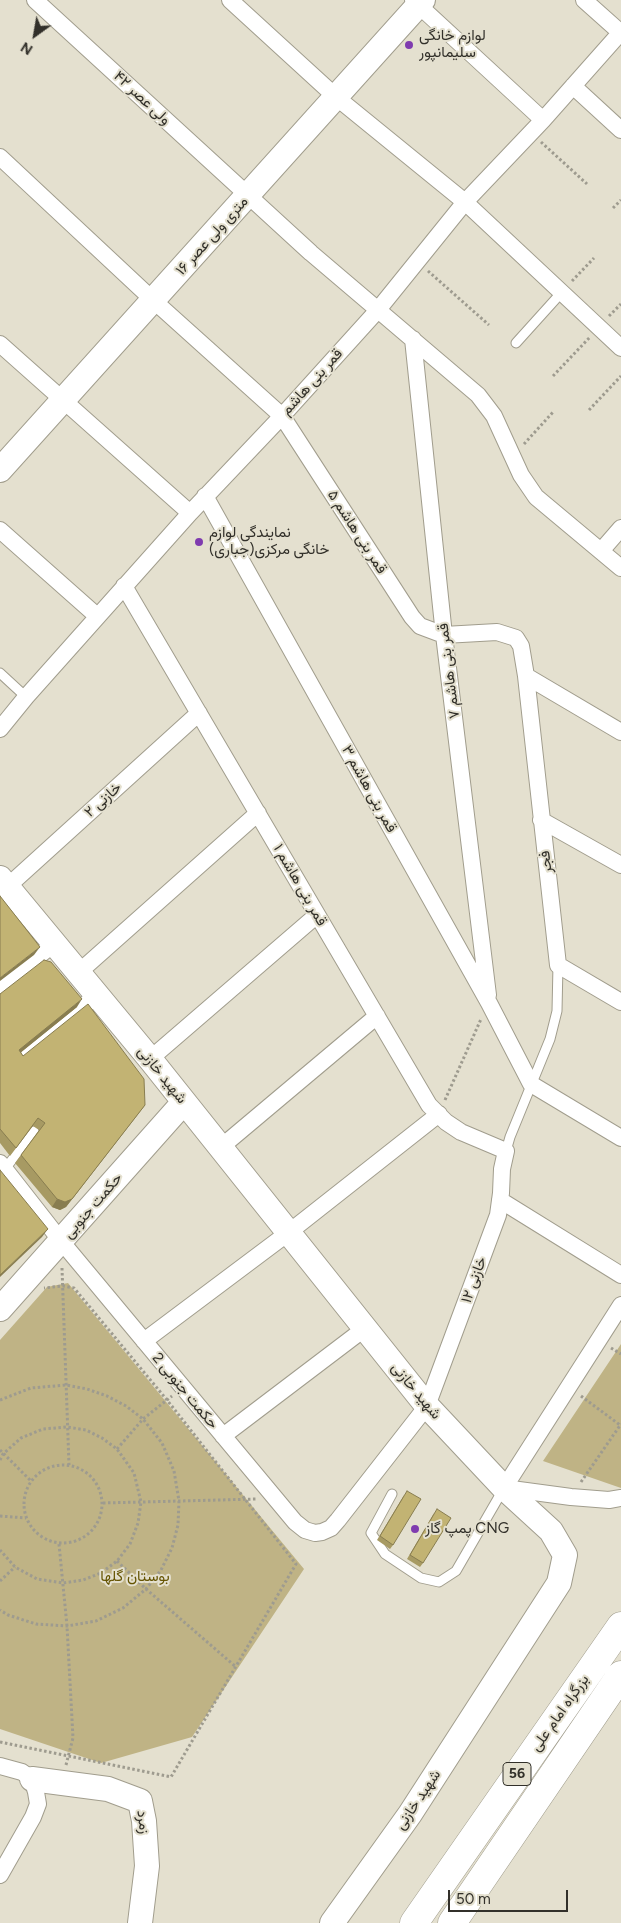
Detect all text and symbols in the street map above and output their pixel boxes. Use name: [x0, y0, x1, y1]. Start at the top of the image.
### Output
north arrow: [10, 10, 60, 60]
place label: لوازم خانگی سلیمانپور: [419, 27, 486, 62]
text: N: [18, 38, 36, 58]
marker: لوازم خانگی سلیمانپور: [403, 39, 415, 51]
street label: ولی عصر ۴۲: [110, 67, 174, 129]
street label: ۱۶ متری ولی عصر: [172, 193, 252, 279]
street label: قمر بنی هاشم: [277, 345, 347, 419]
street label: قمر بنی هاشم ۵: [323, 487, 391, 577]
place label: نمایندگی لوازم خانگی مرکزی(جباری): [209, 524, 329, 559]
marker: نمایندگی لوازم خانگی مرکزی(جباری): [193, 536, 205, 548]
street label: قمر بنی هاشم ۷: [434, 622, 464, 720]
street label: قمر بنی هاشم ۳: [338, 742, 400, 836]
street label: خازنی ۲: [81, 779, 125, 821]
street label: قمر بنی هاشم ۱: [269, 841, 331, 929]
street label: فجر: [536, 850, 556, 874]
street label: شهید خازنی: [133, 1043, 191, 1107]
street label: حکمت جنوبی: [60, 1169, 126, 1243]
street label: خازنی ۱۲: [457, 1254, 491, 1306]
street label: حکمت جنوبی 2: [148, 1349, 222, 1433]
street label: شهید خازنی: [387, 1359, 445, 1423]
place label: پمپ گاز CNG: [425, 1520, 509, 1538]
marker: پمپ گاز CNG: [409, 1523, 421, 1535]
park label: بوستان گلها: [100, 1568, 170, 1586]
street label: بزرگراه امام علی: [527, 1671, 593, 1755]
road number: 56: [503, 1762, 531, 1786]
street label: شهید خازنی: [391, 1767, 445, 1833]
street label: زمرد: [133, 1809, 153, 1835]
scale bar: [451, 1880, 571, 1912]
text: 50 m: [456, 1890, 491, 1908]

